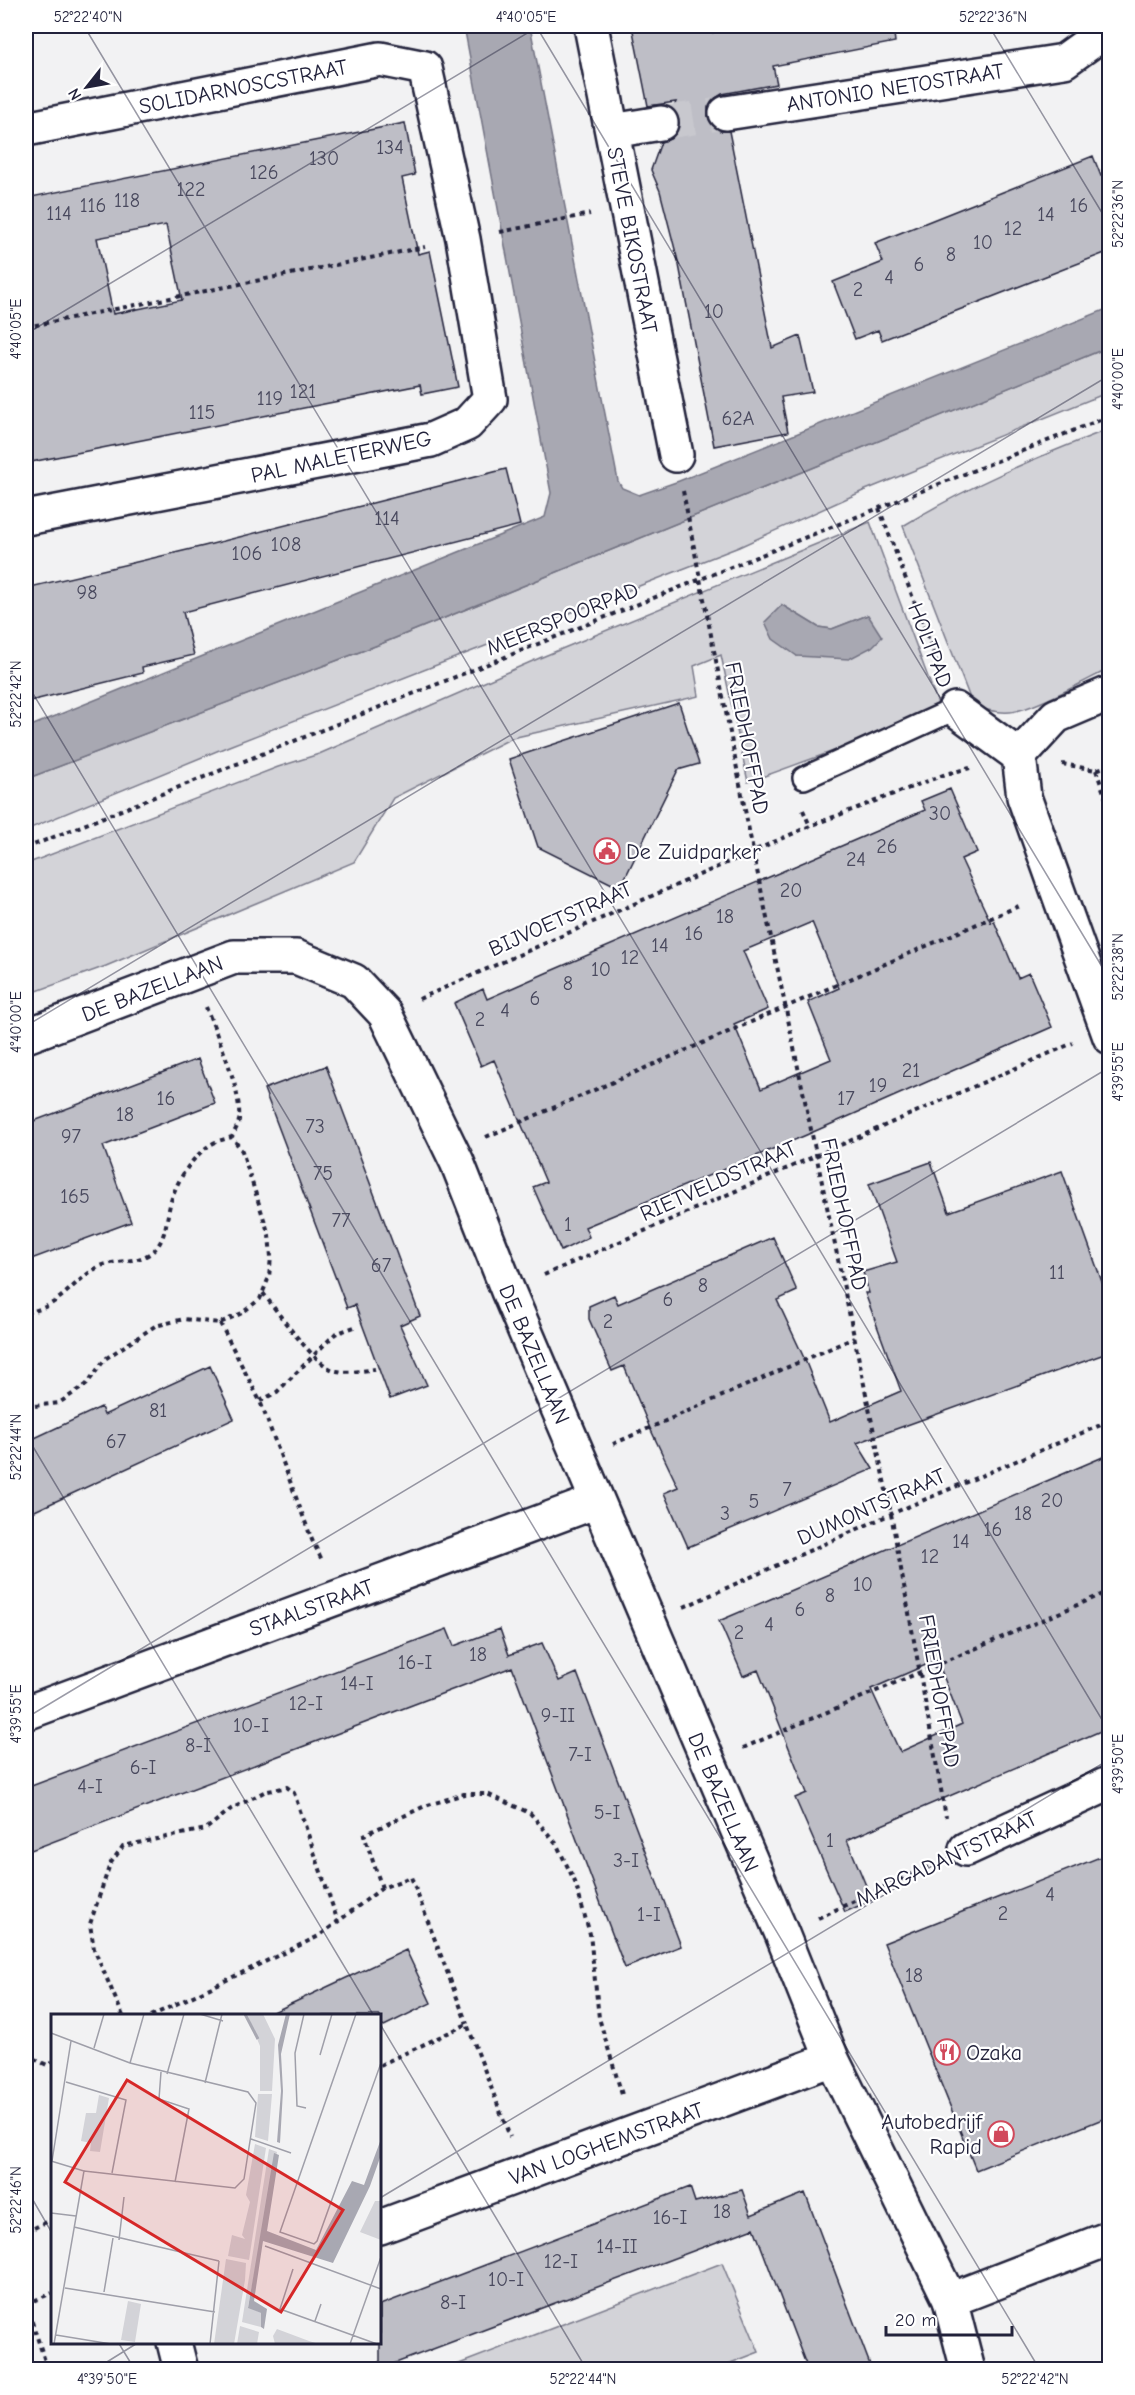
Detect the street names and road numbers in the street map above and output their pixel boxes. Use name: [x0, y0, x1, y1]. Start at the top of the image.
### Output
street label: SOLIDARNOSCSTRAAT: [137, 54, 350, 120]
street label: ANTONIO NETOSTRAAT: [785, 58, 1006, 118]
street label: STEVE BIKOSTRAAT: [601, 145, 663, 336]
street label: PAL MALETERWEG: [249, 425, 434, 489]
street label: MEERSPOORPAD: [482, 577, 642, 661]
street label: HOLTPAD: [902, 599, 958, 691]
street label: FRIEDHOFFPAD: [719, 660, 775, 817]
street label: BIJVOETSTRAAT: [485, 875, 637, 962]
street label: DE BAZELLAAN: [78, 950, 227, 1028]
street label: RIETVELDSTRAAT: [636, 1135, 801, 1227]
street label: FRIEDHOFFPAD: [815, 1136, 873, 1293]
street label: DE BAZELLAAN: [493, 1281, 575, 1428]
street label: DUMONTSTRAAT: [793, 1462, 950, 1551]
street label: STAALSTRAAT: [246, 1573, 378, 1642]
street label: FRIEDHOFFPAD: [913, 1613, 965, 1770]
street label: DE BAZELLAAN: [682, 1729, 764, 1876]
street label: MARGADANTSTRAAT: [851, 1805, 1042, 1912]
street label: VAN LOGHEMSTRAAT: [506, 2096, 708, 2191]

